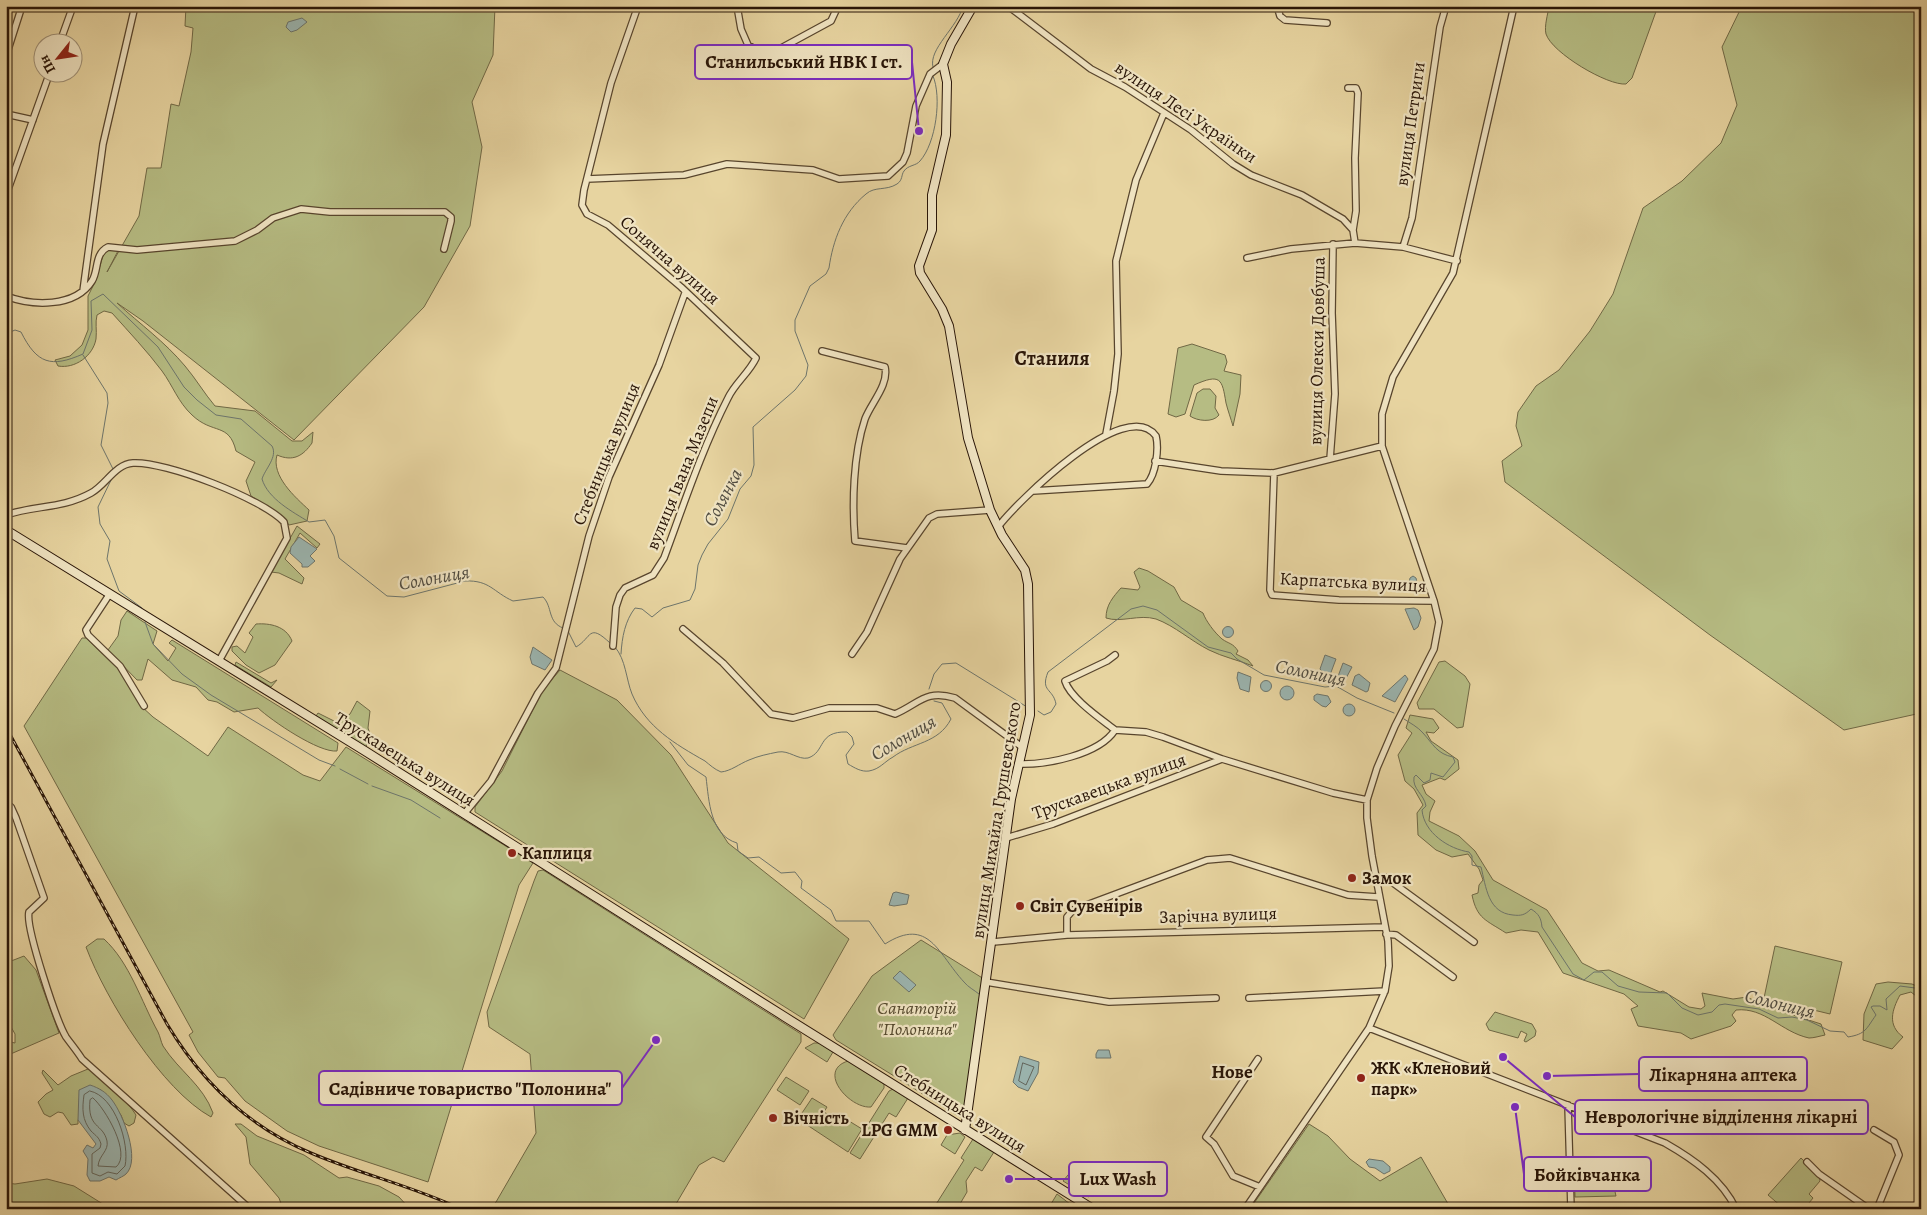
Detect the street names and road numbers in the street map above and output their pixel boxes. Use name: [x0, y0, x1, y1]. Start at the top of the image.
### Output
street label: вулиця Лесі Українки: [1110, 55, 1262, 169]
street label: вулиця Петриги: [1389, 60, 1431, 188]
street label: Сонячна вулиця: [615, 210, 725, 310]
street label: вулиця Олекси Довбуша: [1303, 256, 1331, 445]
street label: Стебницька вулиця: [566, 379, 646, 529]
street label: вулиця Івана Мазепи: [640, 392, 724, 554]
street label: Карпатська вулиця: [1279, 566, 1427, 598]
street label: вулиця Михайла Грушевського: [965, 700, 1027, 940]
street label: Трускавецька вулиця: [330, 706, 480, 812]
street label: Трускавецька вулиця: [1029, 747, 1189, 825]
street label: Зарічна вулиця: [1159, 901, 1277, 929]
street label: Стебницька вулиця: [889, 1058, 1031, 1158]

